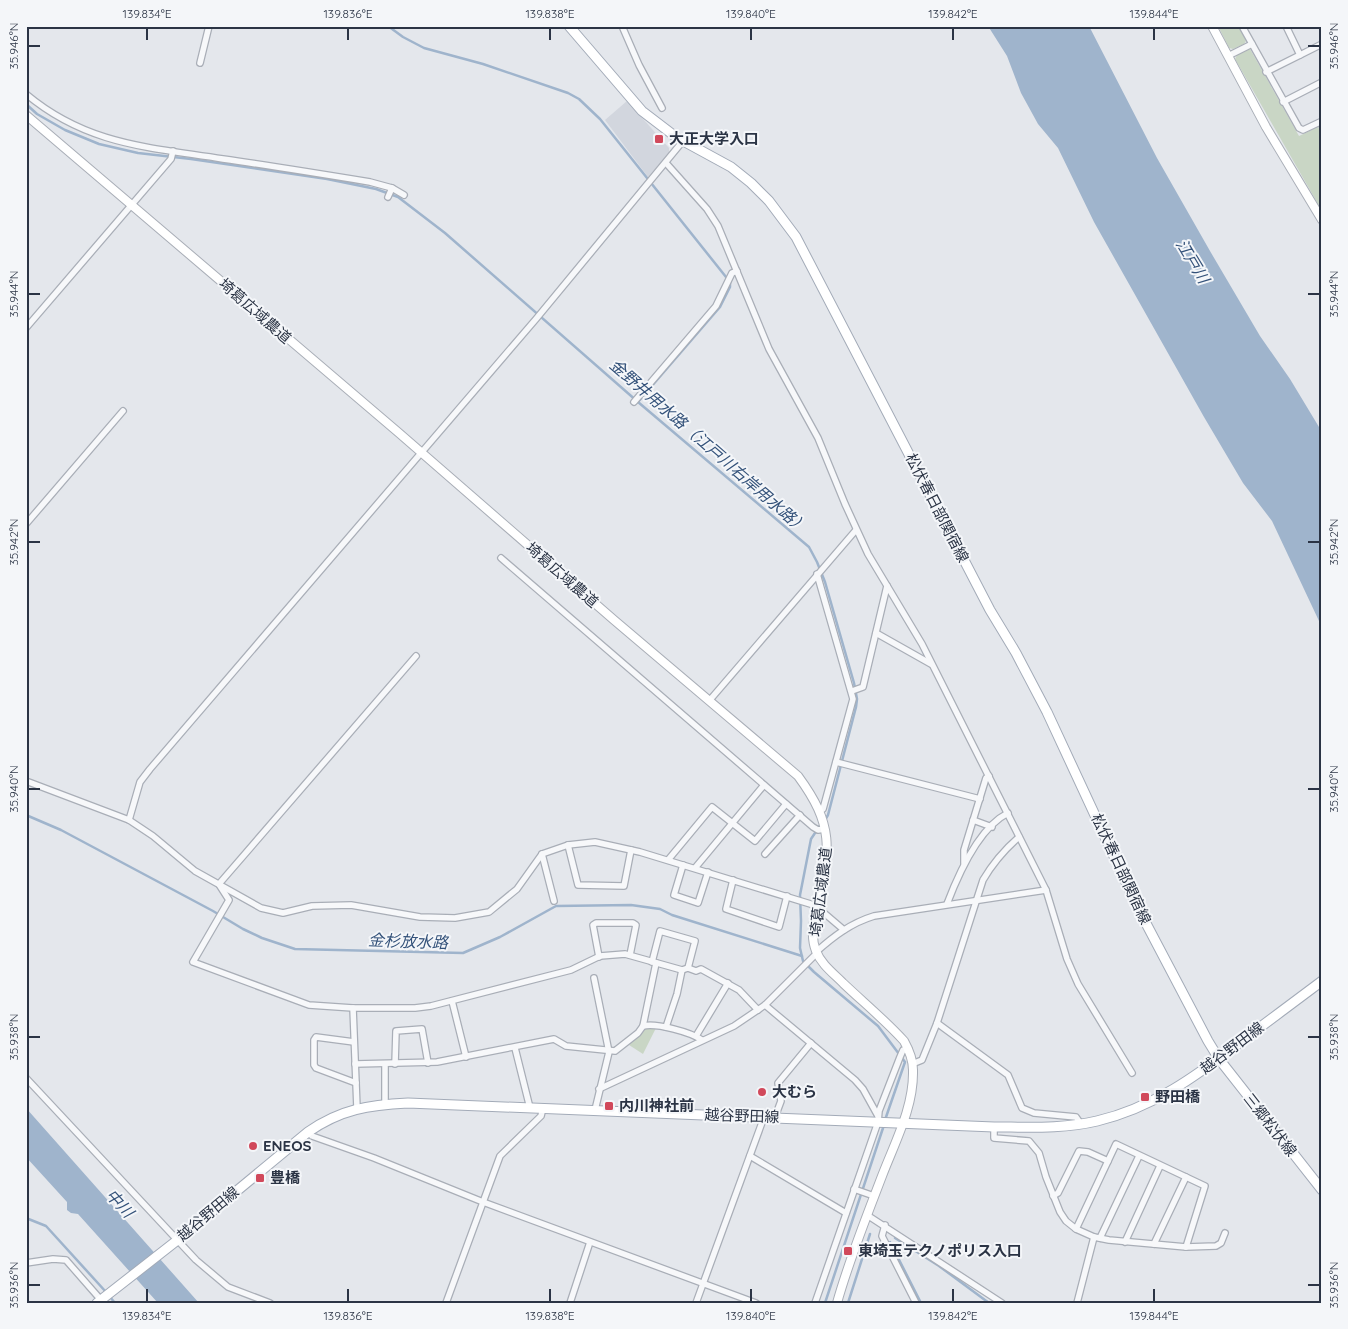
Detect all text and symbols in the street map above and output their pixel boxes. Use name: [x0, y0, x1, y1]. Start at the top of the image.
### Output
text: 139.834°E: [122, 6, 172, 21]
text: 139.836°E: [323, 6, 373, 21]
text: 139.838°E: [525, 6, 575, 21]
text: 139.840°E: [726, 6, 776, 21]
text: 139.842°E: [928, 6, 978, 21]
text: 139.844°E: [1129, 6, 1179, 21]
text: 35.946°N: [6, 23, 21, 69]
text: 35.946°N: [1326, 23, 1341, 69]
place label: 大正大学入口: [669, 129, 759, 148]
marker: 大正大学入口: [653, 133, 665, 145]
water label: 江戸川: [1172, 235, 1215, 288]
text: 35.944°N: [6, 271, 21, 317]
text: 35.944°N: [1326, 271, 1341, 317]
street label: 埼葛広域農道: [215, 274, 296, 347]
water label: 金野井用水路（江戸川右岸用水路）: [606, 354, 812, 538]
street label: 松伏春日部関宿線: [902, 450, 973, 566]
text: 35.942°N: [6, 518, 21, 566]
text: 35.942°N: [1326, 518, 1341, 566]
street label: 埼葛広域農道: [522, 538, 603, 611]
text: 35.940°N: [6, 765, 21, 813]
text: 35.940°N: [1326, 765, 1341, 813]
street label: 松伏春日部関宿線: [1087, 810, 1155, 927]
street label: 埼葛広域農道: [806, 846, 835, 938]
water label: 金杉放水路: [368, 930, 450, 952]
text: 35.938°N: [6, 1014, 21, 1060]
text: 35.938°N: [1326, 1014, 1341, 1060]
street label: 越谷野田線: [1195, 1017, 1267, 1078]
place label: 大むら: [772, 1082, 817, 1101]
marker: 大むら: [756, 1086, 768, 1098]
place label: 野田橋: [1155, 1087, 1201, 1106]
street label: 三郷松伏線: [1240, 1089, 1301, 1160]
marker: 野田橋: [1139, 1091, 1151, 1103]
place label: 内川神社前: [619, 1096, 694, 1115]
marker: 内川神社前: [603, 1100, 615, 1112]
street label: 越谷野田線: [703, 1105, 780, 1126]
place label: ENEOS: [263, 1136, 312, 1155]
marker: ENEOS: [247, 1140, 259, 1152]
place label: 豊橋: [270, 1168, 301, 1187]
marker: 豊橋: [254, 1172, 266, 1184]
street label: 越谷野田線: [172, 1182, 243, 1246]
water label: 中川: [102, 1184, 140, 1223]
place label: 東埼玉テクノポリス入口: [858, 1241, 1022, 1260]
marker: 東埼玉テクノポリス入口: [842, 1245, 854, 1257]
text: 35.936°N: [6, 1262, 21, 1308]
text: 35.936°N: [1326, 1262, 1341, 1308]
text: 139.834°E: [122, 1308, 172, 1323]
text: 139.836°E: [323, 1308, 373, 1323]
text: 139.838°E: [525, 1308, 575, 1323]
text: 139.840°E: [726, 1308, 776, 1323]
text: 139.842°E: [928, 1308, 978, 1323]
text: 139.844°E: [1129, 1308, 1179, 1323]

